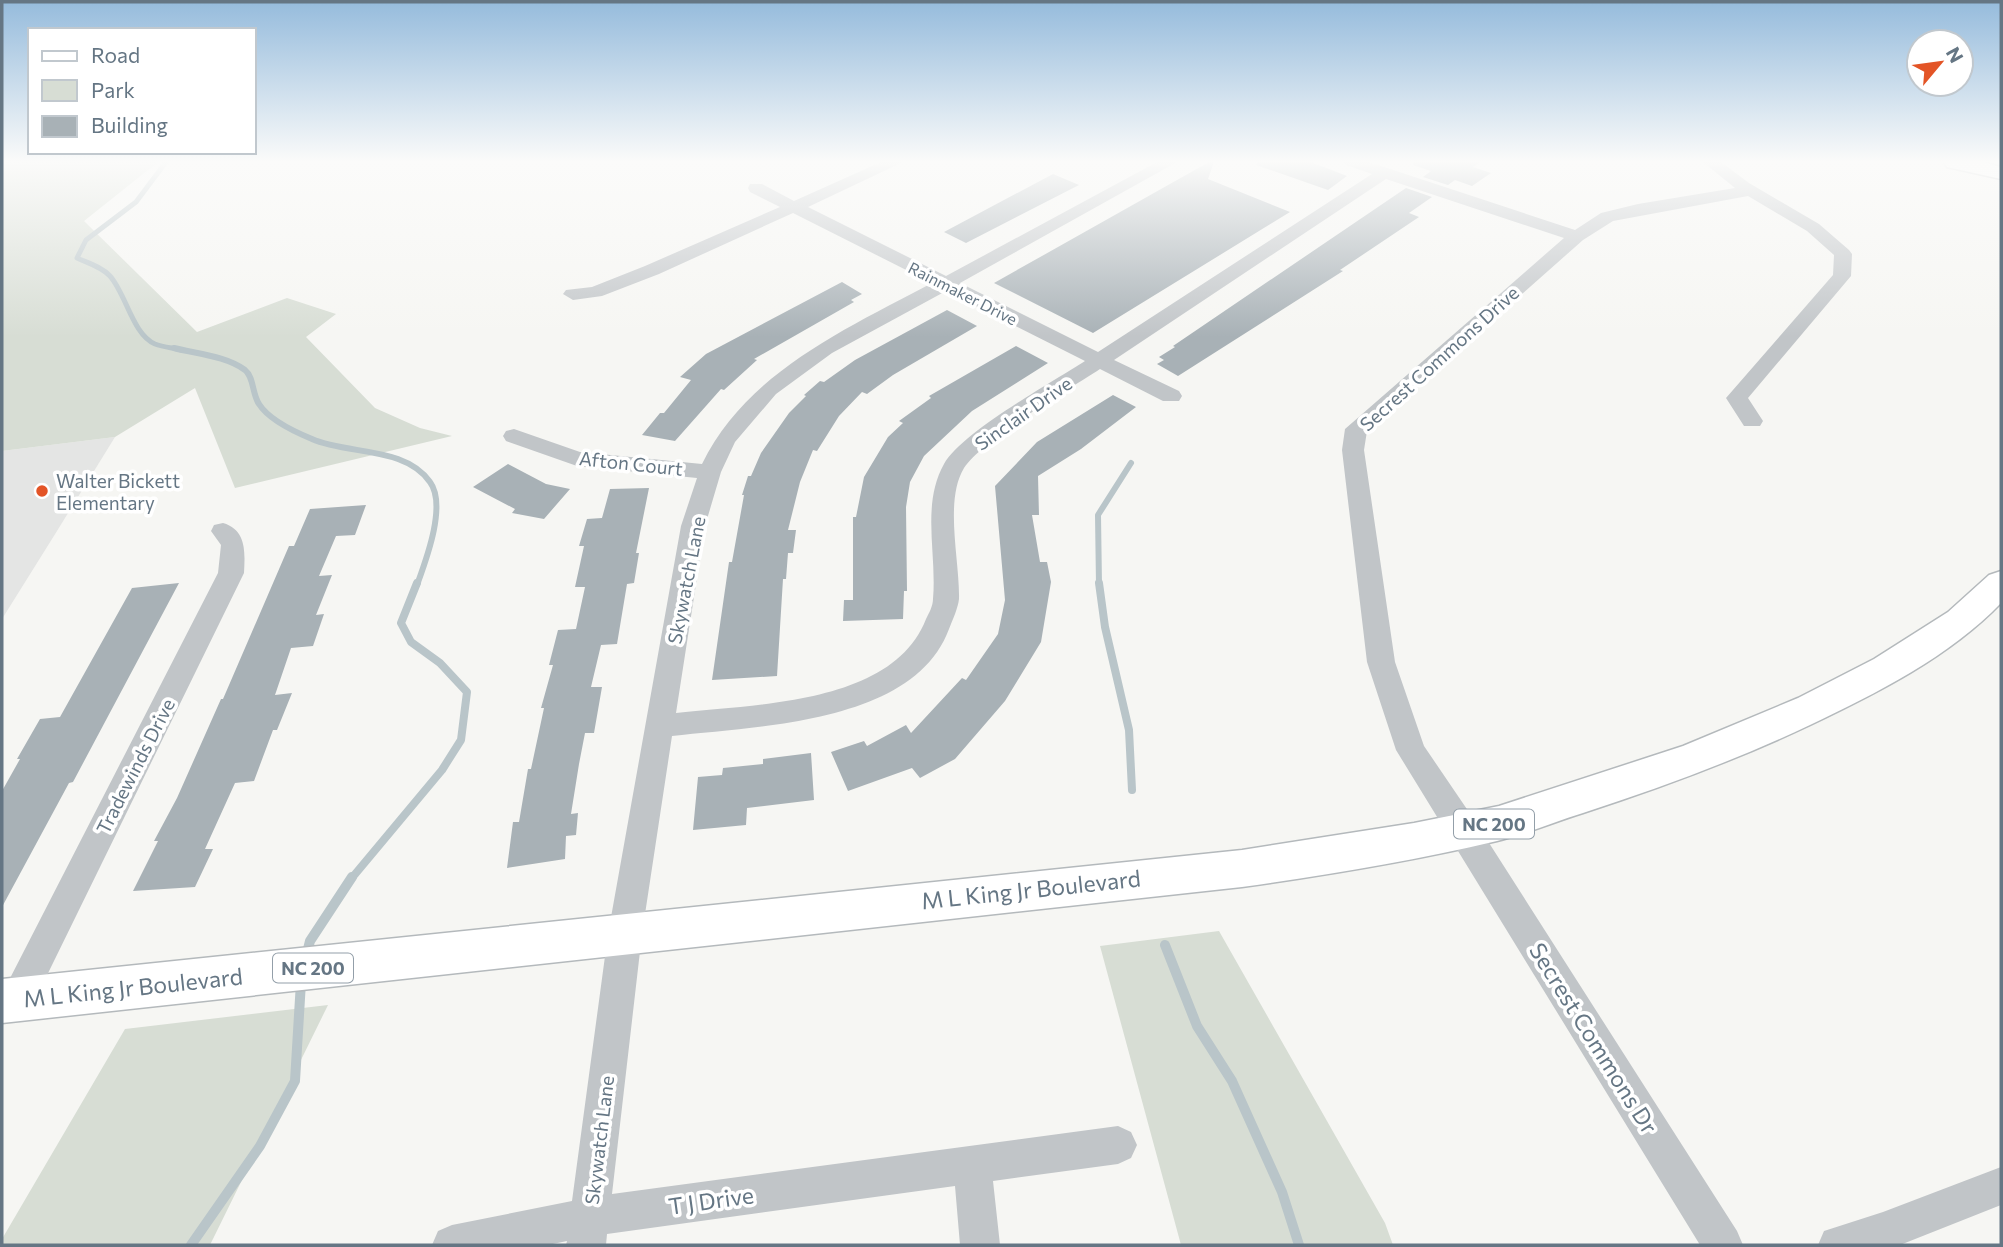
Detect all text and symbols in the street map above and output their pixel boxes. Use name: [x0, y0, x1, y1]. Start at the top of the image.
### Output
legend: [28, 28, 256, 154]
north arrow: [1905, 28, 1975, 98]
text: Road: [91, 42, 140, 67]
text: N: [1942, 43, 1969, 66]
text: Park: [91, 77, 135, 102]
text: Building: [91, 112, 168, 137]
street label: Rainmaker Drive: [905, 257, 1021, 329]
street label: Secrest Commons Drive: [1355, 281, 1523, 435]
street label: Sinclair Drive: [970, 371, 1076, 455]
street label: Afton Court: [578, 446, 684, 480]
place label: Walter Bickett Elementary: [56, 469, 180, 514]
marker: Walter Bickett Elementary: [34, 483, 50, 499]
street label: Skywatch Lane: [662, 514, 710, 646]
street label: Tradewinds Drive: [91, 694, 179, 838]
road number: NC 200: [1454, 810, 1534, 838]
street label: M L King Jr Boulevard: [920, 864, 1142, 914]
street label: Secrest Commons Dr: [1524, 937, 1664, 1139]
road number: NC 200: [273, 953, 353, 982]
street label: M L King Jr Boulevard: [22, 962, 244, 1012]
street label: Skywatch Lane: [580, 1074, 618, 1206]
street label: T J Drive: [667, 1180, 755, 1220]

